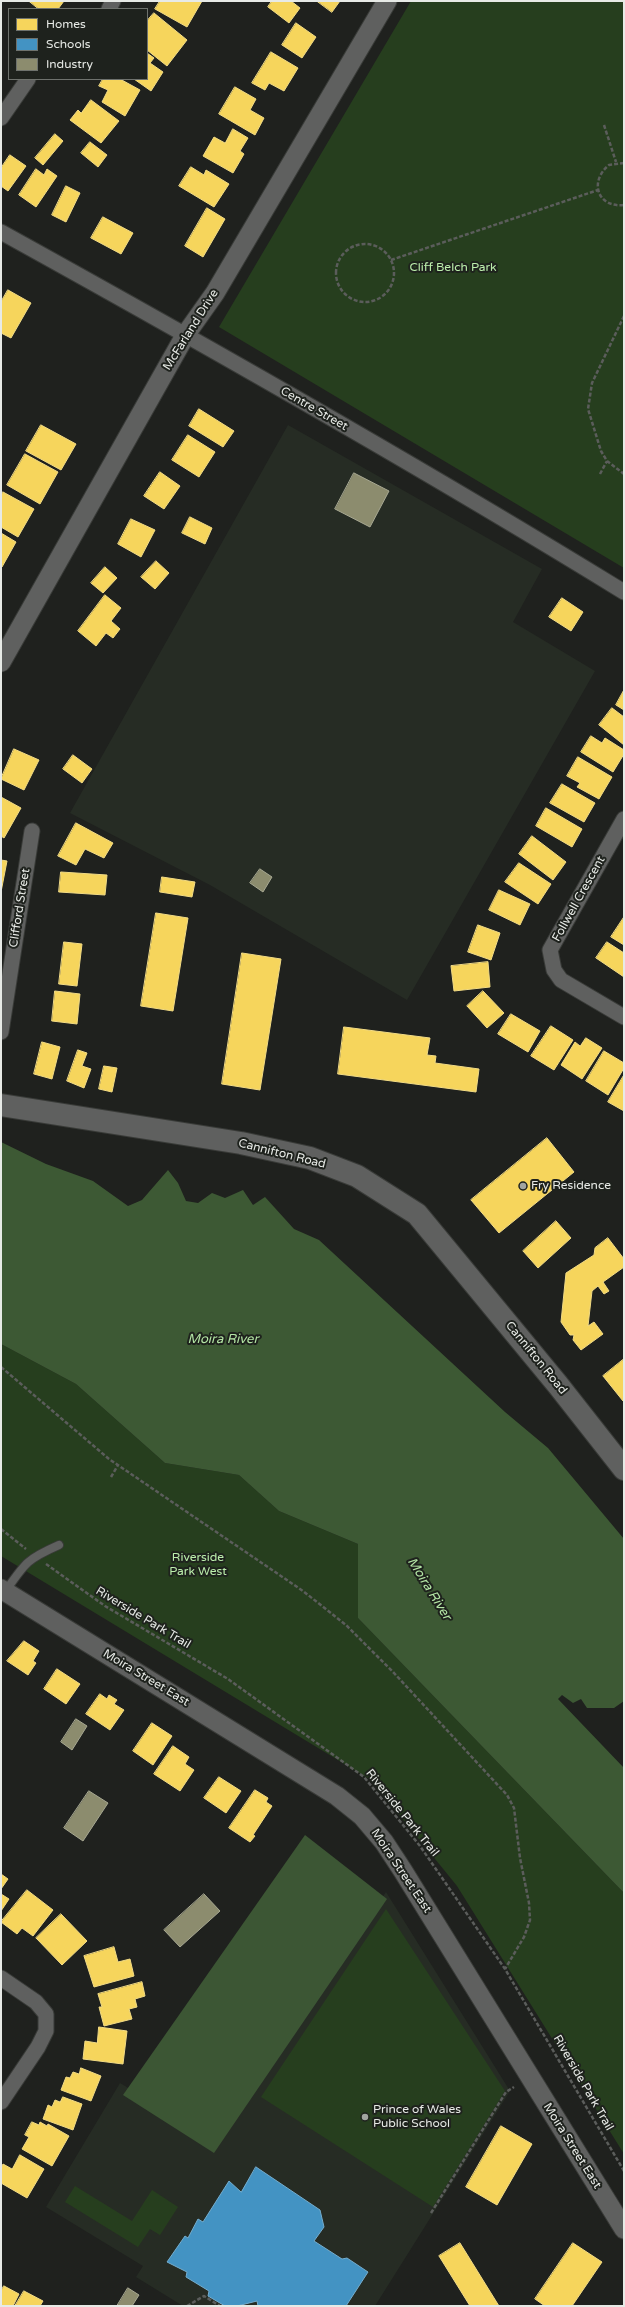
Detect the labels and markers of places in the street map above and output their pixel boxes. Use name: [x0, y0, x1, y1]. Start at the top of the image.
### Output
place label: Fry Residence: [531, 1179, 611, 1193]
marker: Fry Residence: [518, 1181, 528, 1191]
place label: Prince of Wales Public School: [373, 2103, 461, 2131]
marker: Prince of Wales Public School: [360, 2112, 370, 2122]

